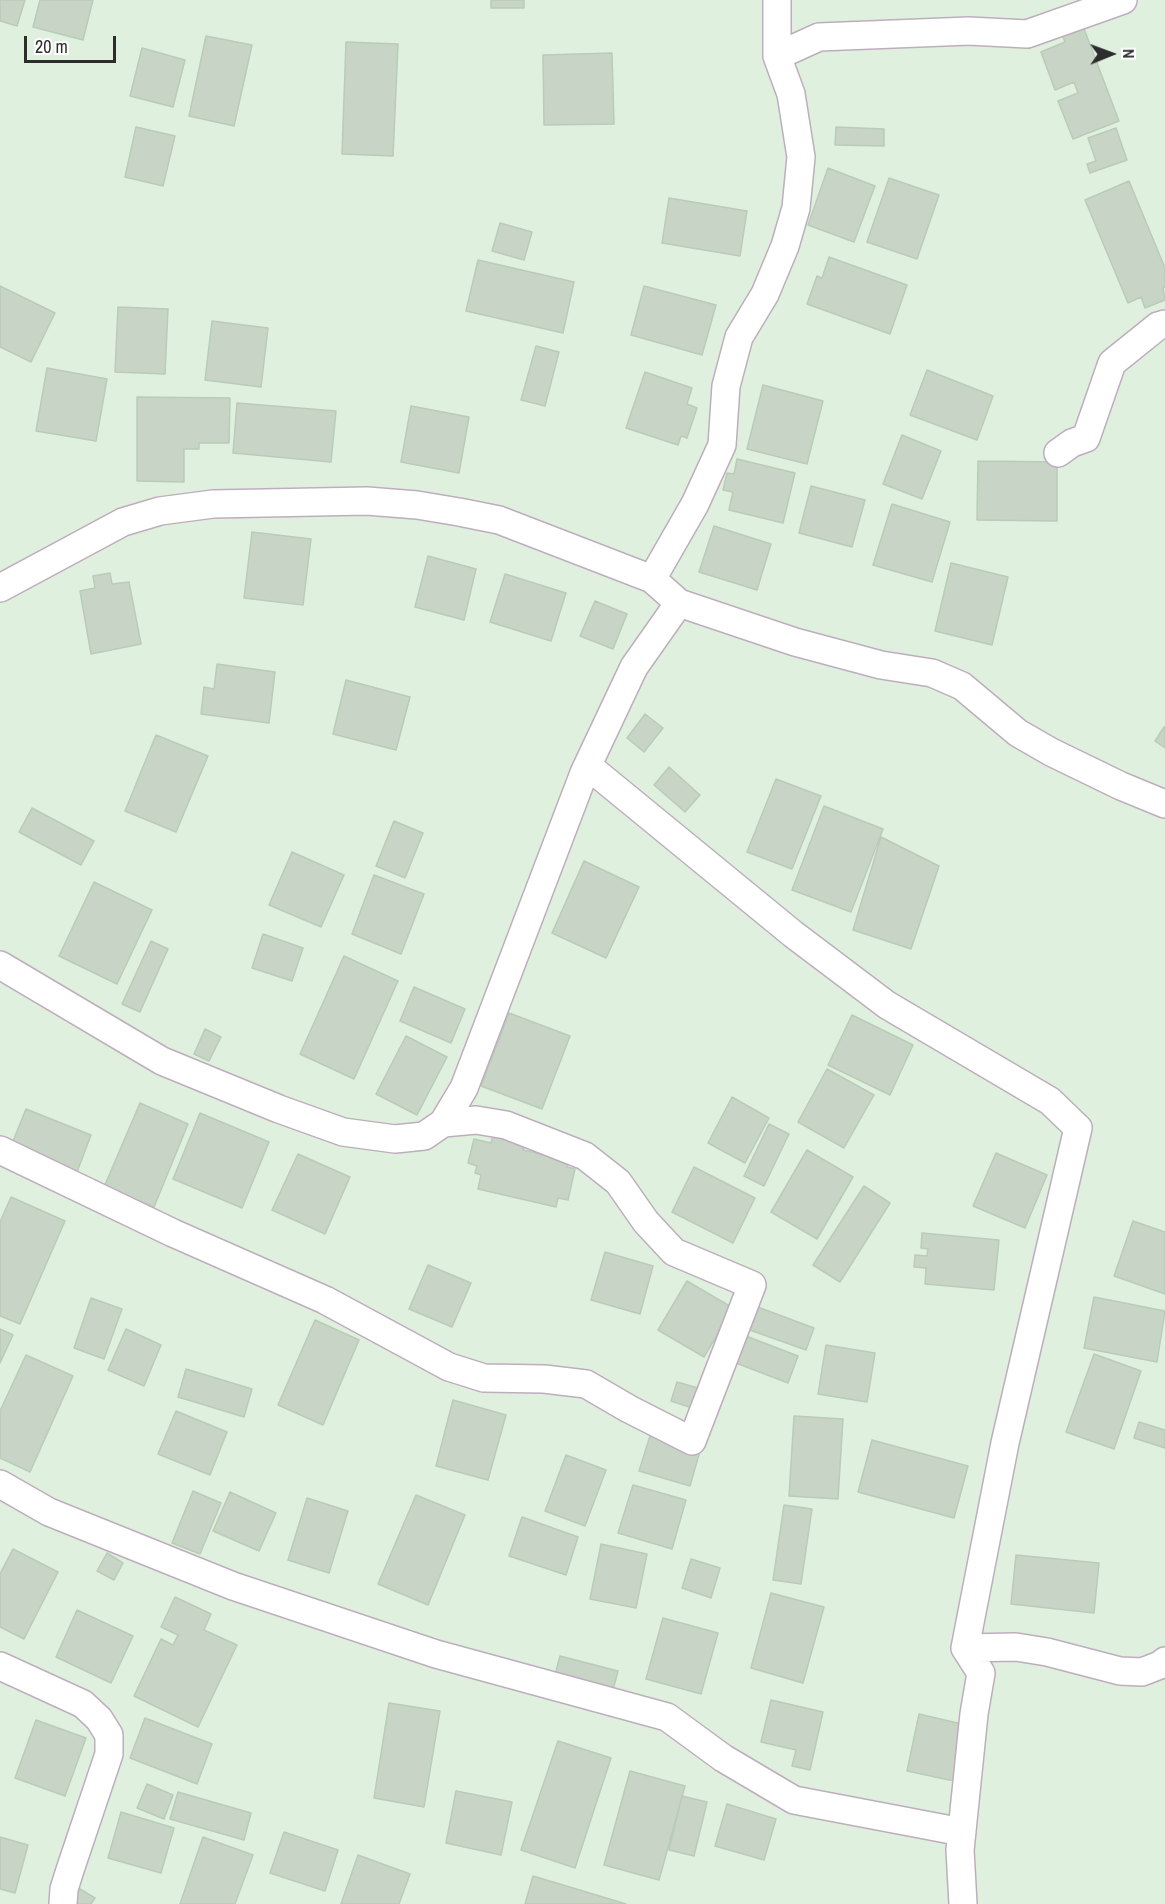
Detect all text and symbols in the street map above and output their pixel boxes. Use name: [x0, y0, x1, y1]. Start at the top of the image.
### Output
scale bar: [27, 24, 118, 62]
north arrow: [1081, 24, 1141, 84]
text: 20 m: [35, 34, 68, 59]
text: N: [1118, 49, 1140, 59]

